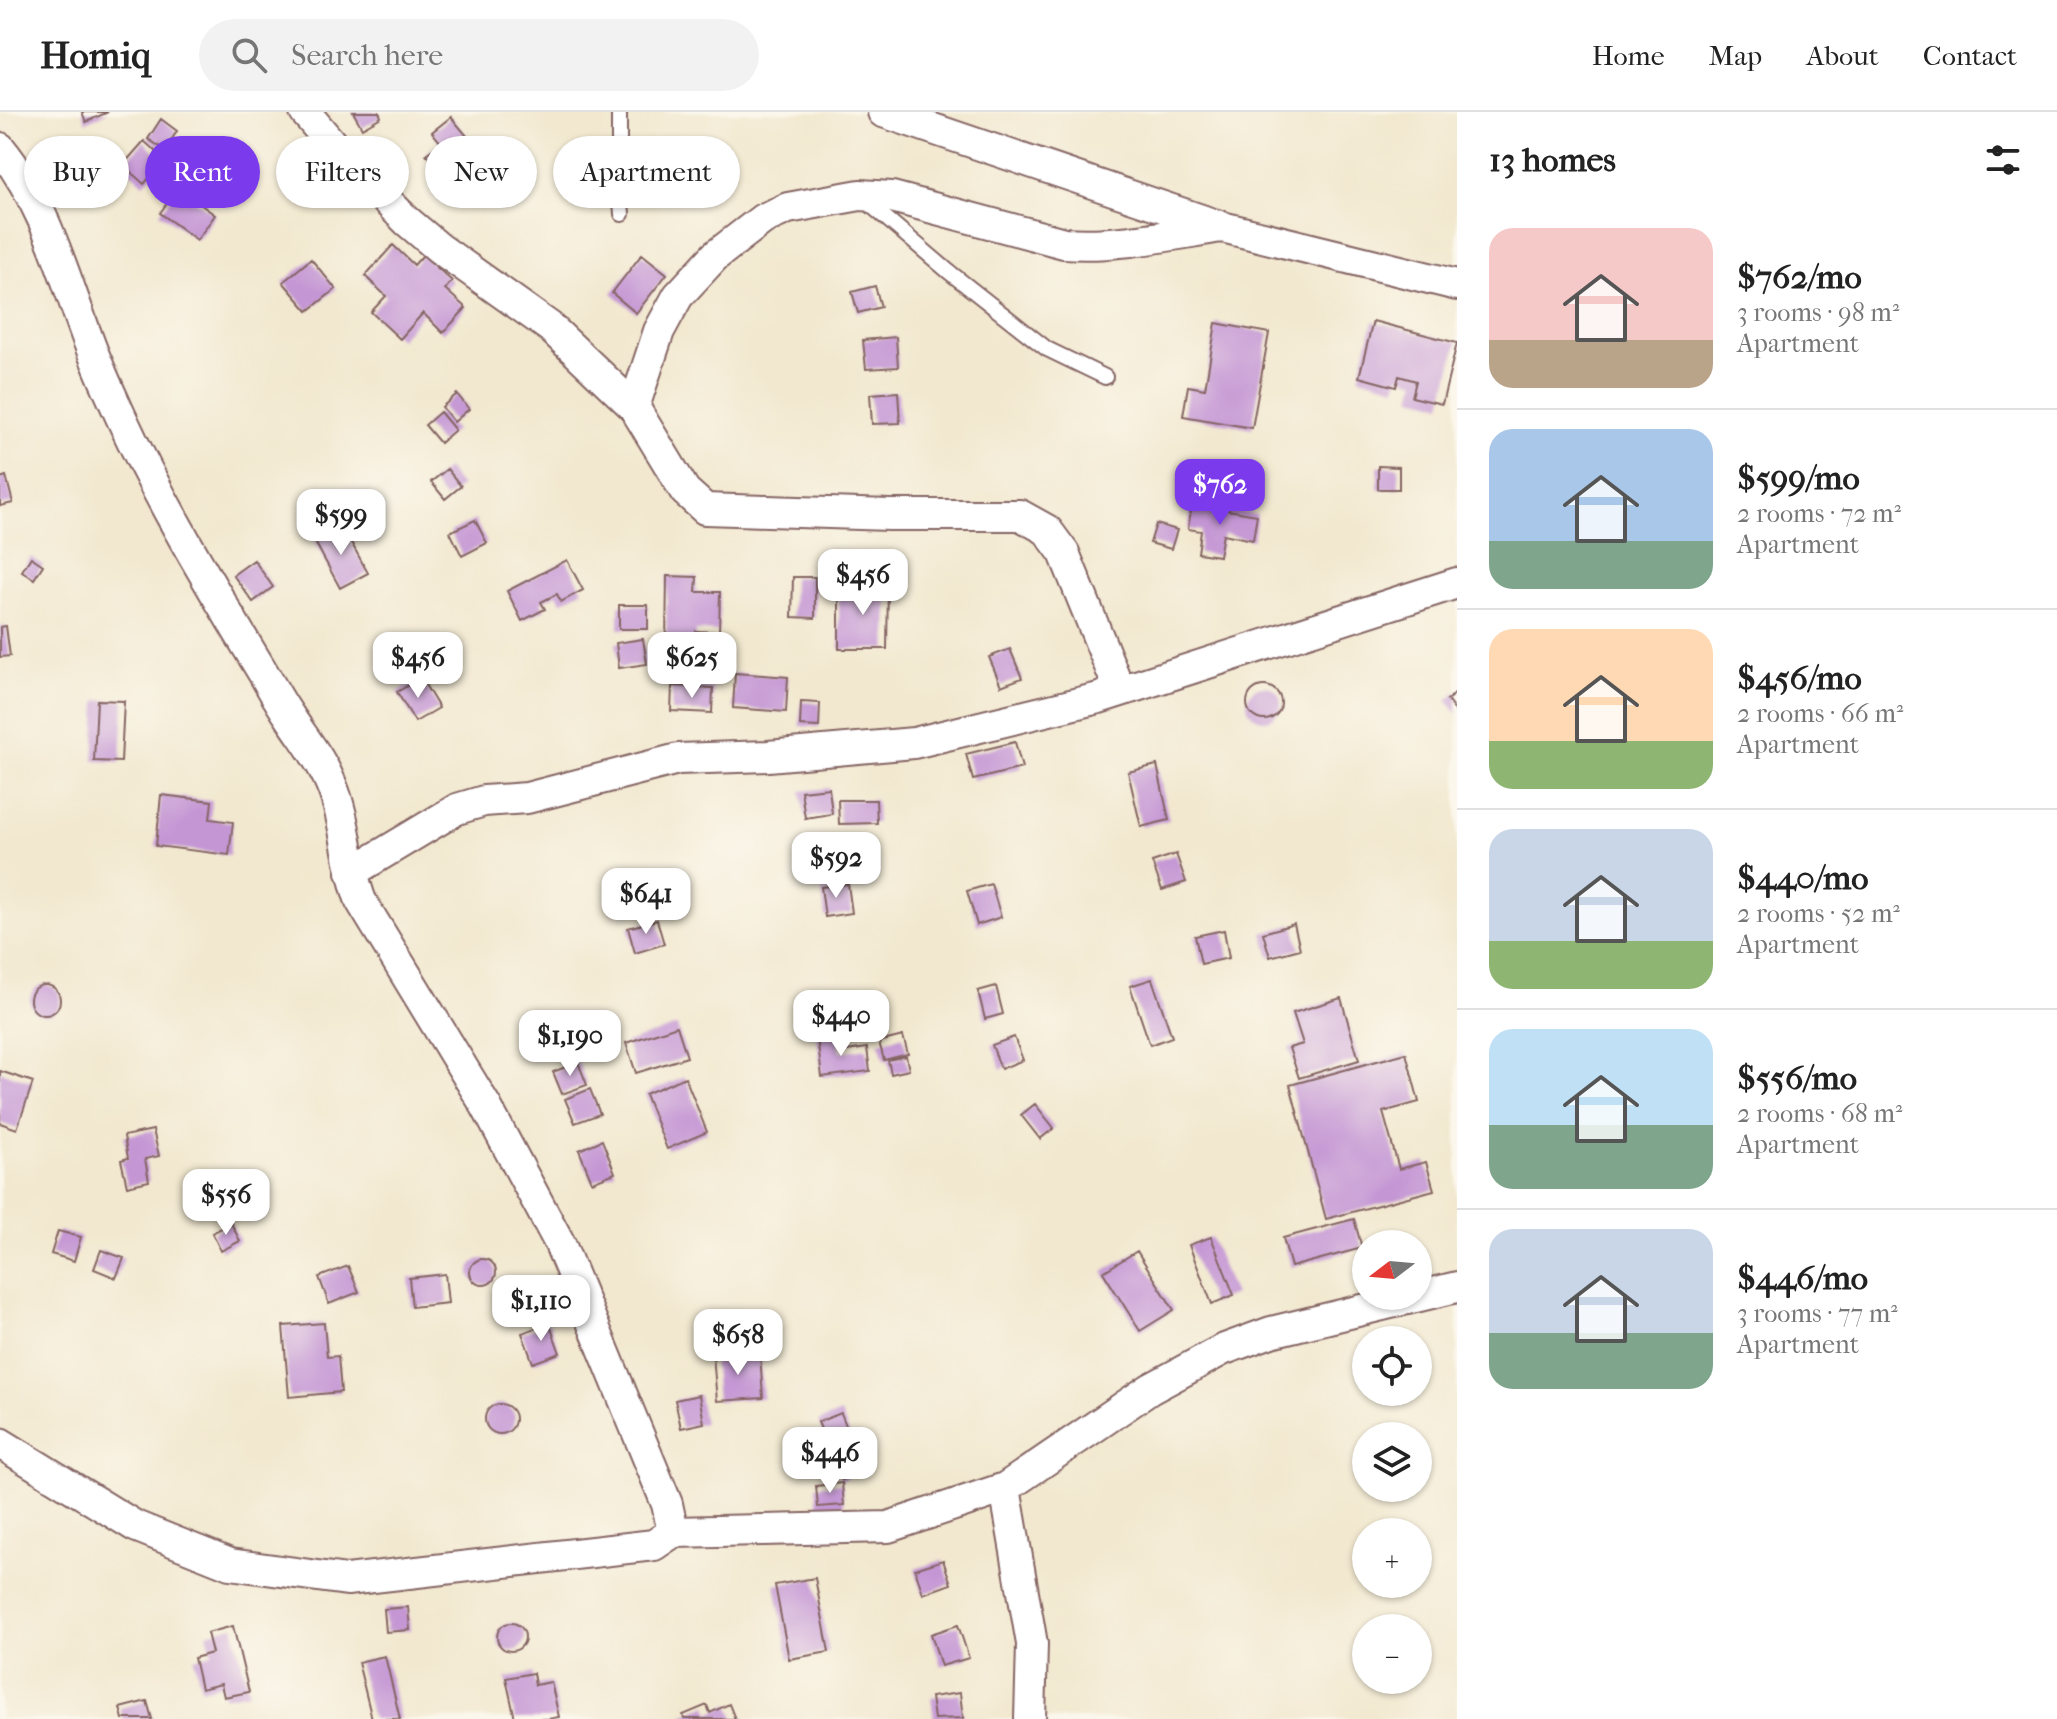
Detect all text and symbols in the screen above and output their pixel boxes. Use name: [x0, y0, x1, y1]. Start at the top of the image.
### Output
search box: [199, 19, 759, 91]
text: Homiq: [40, 33, 151, 78]
icon: search: [227, 33, 271, 77]
text: Search here: [291, 38, 443, 73]
text: Home: [1592, 39, 1665, 72]
text: Map: [1709, 39, 1762, 72]
text: About: [1806, 39, 1879, 72]
text: Contact: [1923, 39, 2017, 72]
chip: Buy: [24, 136, 129, 208]
chip: Rent: [145, 136, 260, 208]
chip: Filters: [276, 136, 409, 208]
chip: New: [425, 136, 537, 208]
chip: Apartment: [553, 136, 740, 208]
icon: filters: [1981, 138, 2025, 182]
text: 13 homes: [1489, 140, 1616, 180]
text: $762/mo: [1737, 257, 1862, 297]
icon: home: [1553, 260, 1649, 356]
text: 3 rooms · 98 m²: [1737, 297, 1899, 328]
text: Apartment: [1737, 328, 1859, 359]
text: $599/mo: [1737, 458, 1860, 498]
pin: $762: [1173, 459, 1267, 527]
icon: home: [1553, 461, 1649, 557]
text: $762: [1193, 469, 1247, 500]
pin: $599: [294, 489, 388, 557]
text: 2 rooms · 72 m²: [1737, 498, 1901, 529]
text: $599: [315, 499, 367, 530]
text: Apartment: [1737, 529, 1859, 560]
pin: $456: [816, 549, 910, 617]
text: $456: [836, 559, 890, 590]
pin: $456: [371, 632, 465, 700]
pin: $625: [645, 632, 739, 700]
text: $456: [391, 642, 445, 673]
text: $625: [666, 642, 719, 673]
text: $456/mo: [1737, 658, 1862, 698]
icon: home: [1553, 661, 1649, 757]
text: 2 rooms · 66 m²: [1737, 698, 1903, 729]
text: Apartment: [1737, 729, 1859, 760]
pin: $592: [789, 832, 883, 900]
text: $592: [810, 842, 862, 873]
text: $440/mo: [1737, 858, 1868, 898]
icon: home: [1553, 861, 1649, 957]
pin: $641: [599, 868, 693, 936]
text: $641: [620, 878, 672, 909]
text: 2 rooms · 52 m²: [1737, 898, 1900, 929]
text: Apartment: [1737, 929, 1859, 960]
pin: $440: [794, 990, 888, 1058]
text: $440: [811, 1000, 871, 1031]
pin: $1,190: [505, 1010, 635, 1078]
text: $1,190: [537, 1020, 603, 1051]
text: $556/mo: [1737, 1058, 1857, 1098]
icon: home: [1553, 1061, 1649, 1157]
text: 2 rooms · 68 m²: [1737, 1098, 1902, 1129]
text: Apartment: [1737, 1129, 1859, 1160]
pin: $556: [179, 1169, 273, 1237]
text: $556: [201, 1179, 251, 1210]
north arrow: [1352, 1230, 1432, 1310]
map controls: [1352, 1230, 1432, 1694]
text: $446/mo: [1737, 1258, 1868, 1298]
icon: home: [1553, 1261, 1649, 1357]
pin: $1,110: [476, 1275, 606, 1343]
text: $1,110: [510, 1285, 572, 1316]
text: 3 rooms · 77 m²: [1737, 1298, 1898, 1329]
pin: $658: [691, 1309, 785, 1377]
text: $658: [712, 1319, 764, 1350]
button: locate: [1352, 1326, 1432, 1406]
text: Apartment: [1737, 1329, 1859, 1360]
button: layers: [1352, 1422, 1432, 1502]
pin: $446: [783, 1427, 877, 1495]
text: $446: [800, 1437, 860, 1468]
button: +: [1352, 1518, 1432, 1598]
button: −: [1352, 1614, 1432, 1694]

